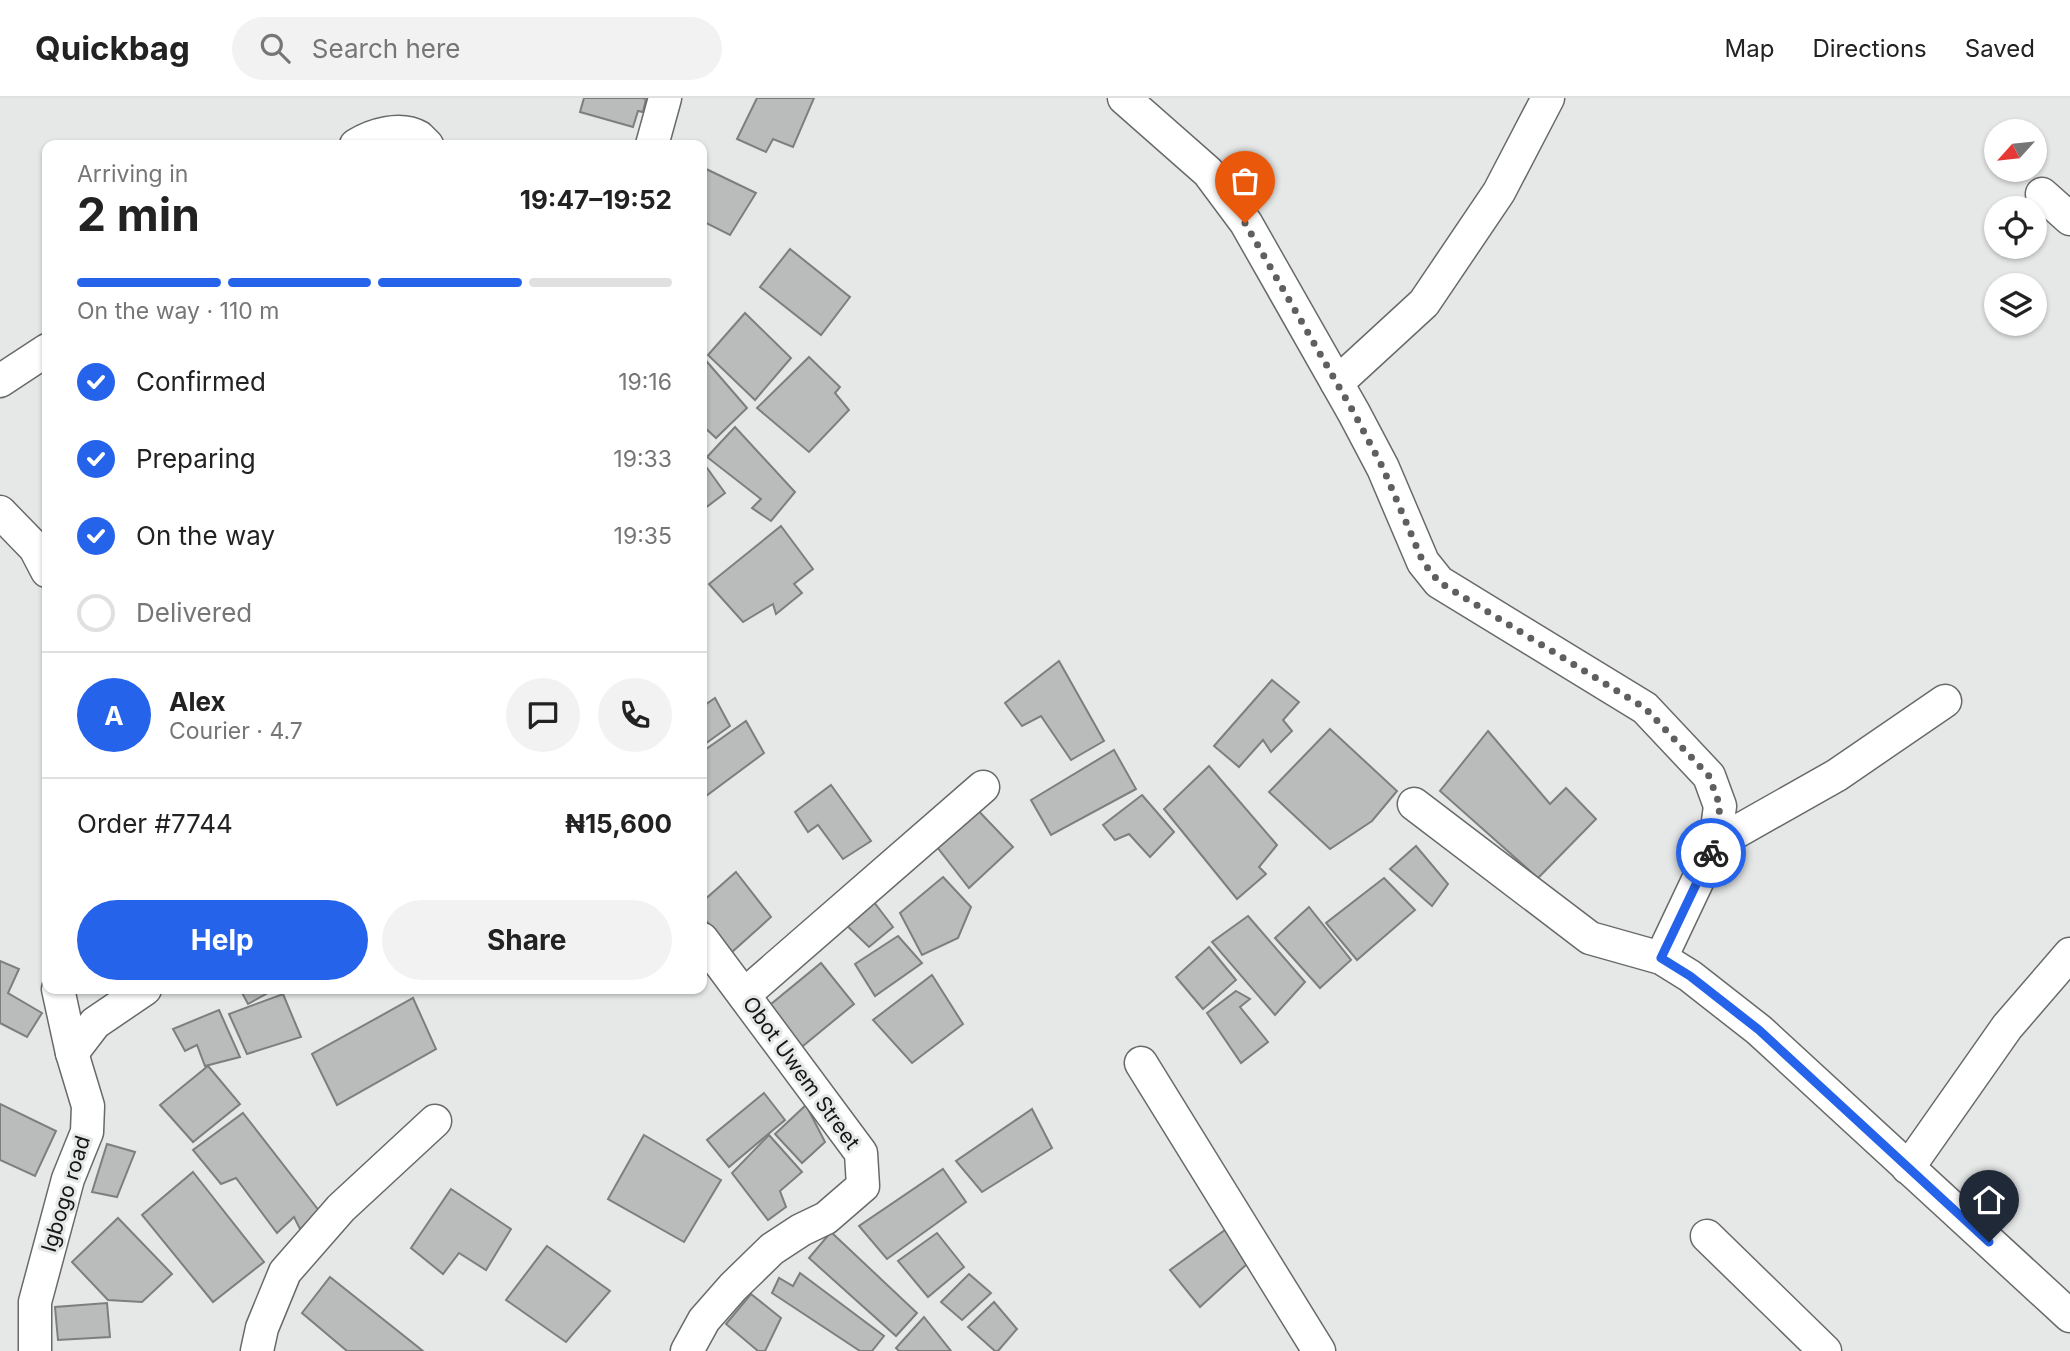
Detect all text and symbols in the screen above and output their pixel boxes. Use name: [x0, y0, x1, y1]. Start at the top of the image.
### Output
search box: [232, 17, 722, 80]
text: Quickbag: [35, 28, 190, 68]
icon: search: [256, 29, 294, 67]
text: Search here: [312, 33, 460, 64]
text: Map: [1725, 34, 1774, 63]
text: Directions: [1812, 34, 1927, 63]
text: Saved: [1965, 34, 2035, 63]
north arrow: [1984, 119, 2048, 182]
map controls: [1984, 119, 2047, 336]
pin: [1215, 151, 1275, 223]
text: Arriving in: [77, 160, 188, 188]
icon: bag: [1226, 162, 1264, 200]
text: 19:47–19:52: [520, 184, 672, 215]
text: 2 min: [77, 186, 200, 242]
button: locate: [1984, 196, 2047, 259]
button: layers: [1984, 273, 2047, 336]
text: On the way · 110 m: [77, 297, 279, 325]
icon: check: [77, 363, 115, 401]
text: Confirmed: [136, 366, 266, 397]
text: 19:16: [618, 368, 672, 396]
icon: check: [77, 440, 115, 478]
text: Preparing: [136, 443, 256, 474]
text: 19:33: [613, 445, 672, 473]
icon: check: [77, 517, 115, 555]
text: On the way: [136, 520, 275, 551]
text: 19:35: [614, 522, 672, 550]
text: Delivered: [136, 597, 252, 628]
button: chat: [506, 678, 580, 752]
button: phone: [598, 678, 672, 752]
text: Alex: [169, 686, 226, 717]
text: A: [104, 700, 124, 731]
text: Courier · 4.7: [169, 717, 303, 745]
text: Order #7744: [77, 808, 233, 839]
text: ₦15,600: [565, 808, 672, 839]
courier: [1676, 818, 1746, 888]
icon: bike: [1692, 834, 1730, 872]
button: Help: [77, 900, 368, 980]
button: Share: [382, 900, 672, 980]
street label: Obot Uwem Street: [738, 992, 865, 1154]
street label: Igbogo road: [36, 1133, 95, 1255]
pin: [1959, 1170, 2019, 1242]
icon: home: [1970, 1181, 2008, 1219]

